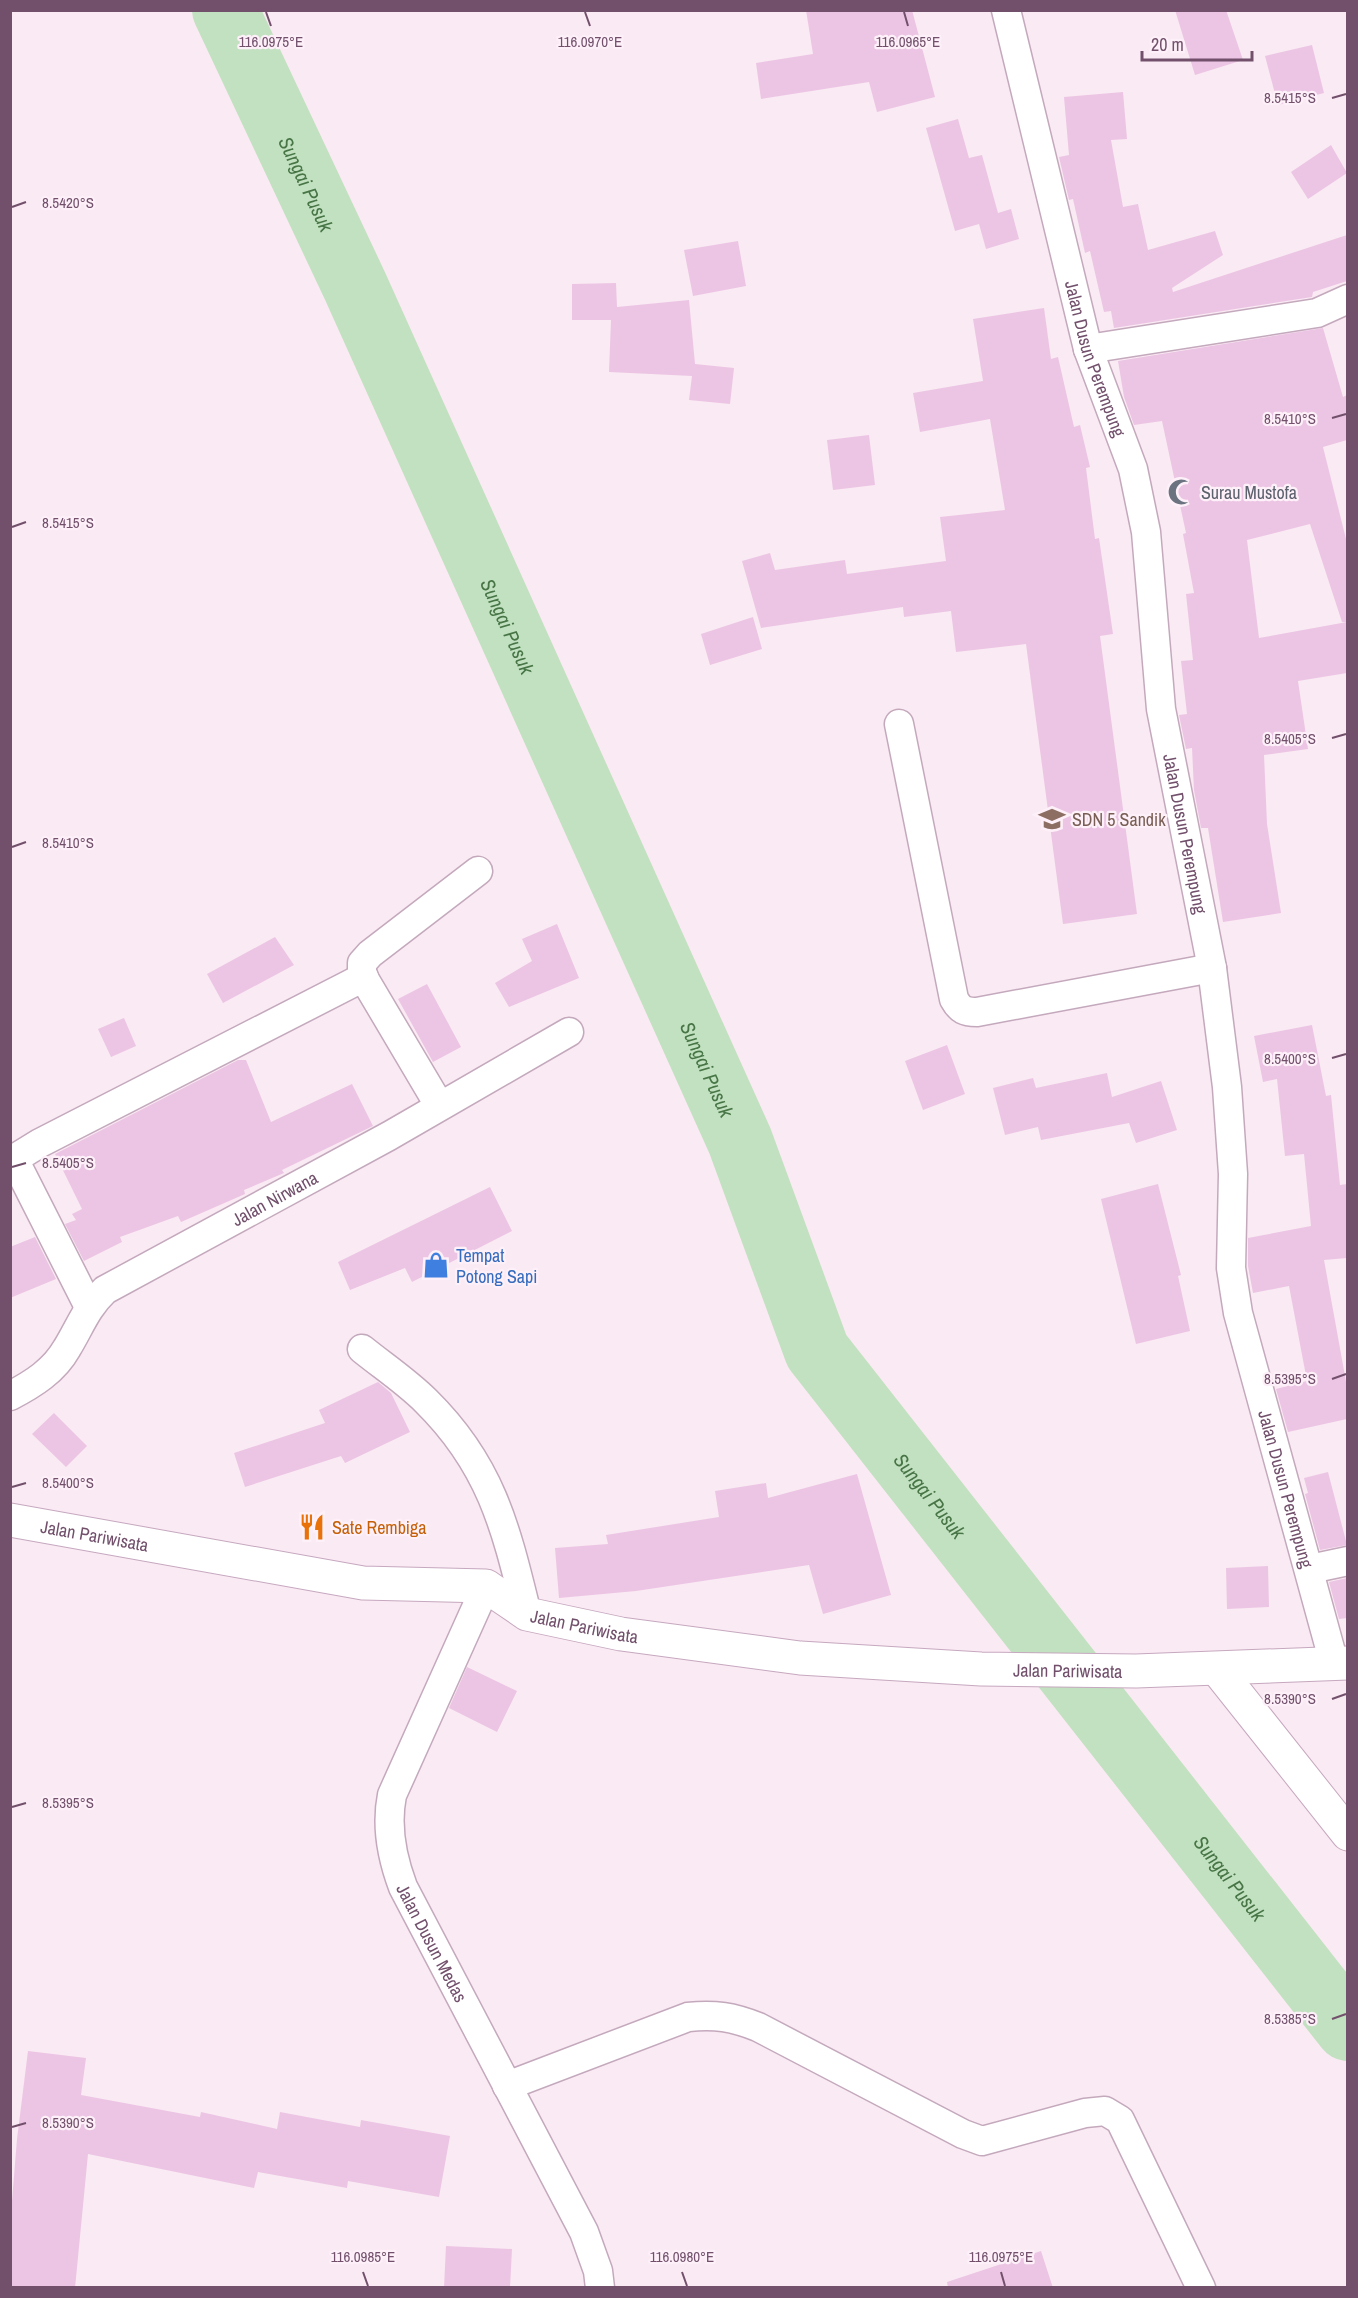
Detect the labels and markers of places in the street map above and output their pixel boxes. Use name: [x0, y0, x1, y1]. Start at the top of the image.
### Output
mosque icon: Surau Mustofa: [1166, 477, 1196, 507]
place label: Surau Mustofa: [1201, 480, 1297, 505]
school or university icon: SDN 5 Sandik: [1037, 804, 1067, 834]
place label: SDN 5 Sandik: [1072, 807, 1166, 832]
place label: Tempat Potong Sapi: [456, 1243, 537, 1289]
shop icon: Tempat Potong Sapi: [421, 1250, 451, 1280]
restaurant icon: Sate Rembiga: [297, 1512, 327, 1542]
place label: Sate Rembiga: [332, 1515, 426, 1540]

